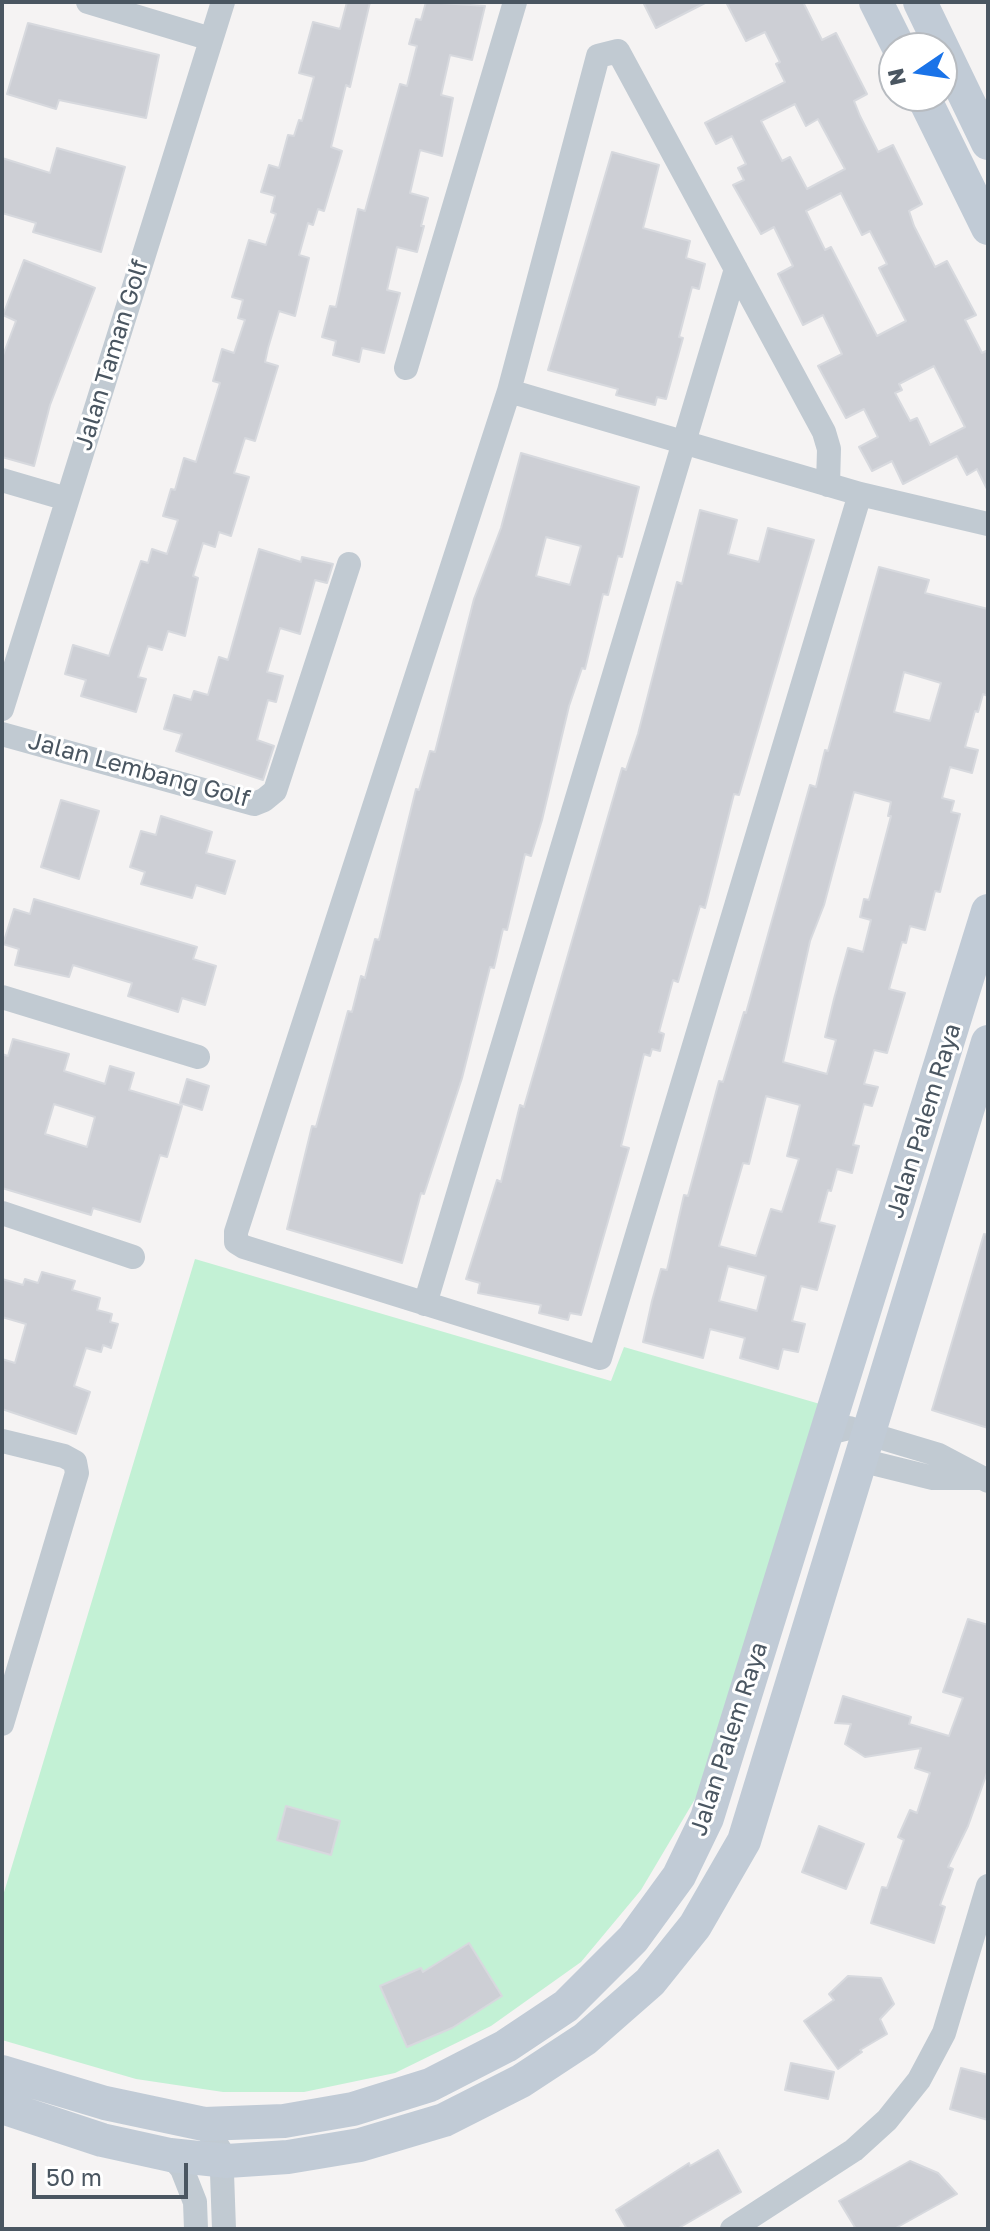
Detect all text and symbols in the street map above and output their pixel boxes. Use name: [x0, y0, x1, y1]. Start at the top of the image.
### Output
north arrow: [878, 32, 958, 112]
text: N: [881, 66, 911, 88]
street label: Jalan Taman Golf: [69, 256, 155, 454]
street label: Jalan Lembang Golf: [25, 727, 253, 813]
street label: Jalan Palem Raya: [881, 1020, 967, 1222]
street label: Jalan Palem Raya: [684, 1639, 774, 1839]
scale bar: [36, 2147, 192, 2197]
text: 50 m: [46, 2162, 102, 2191]

